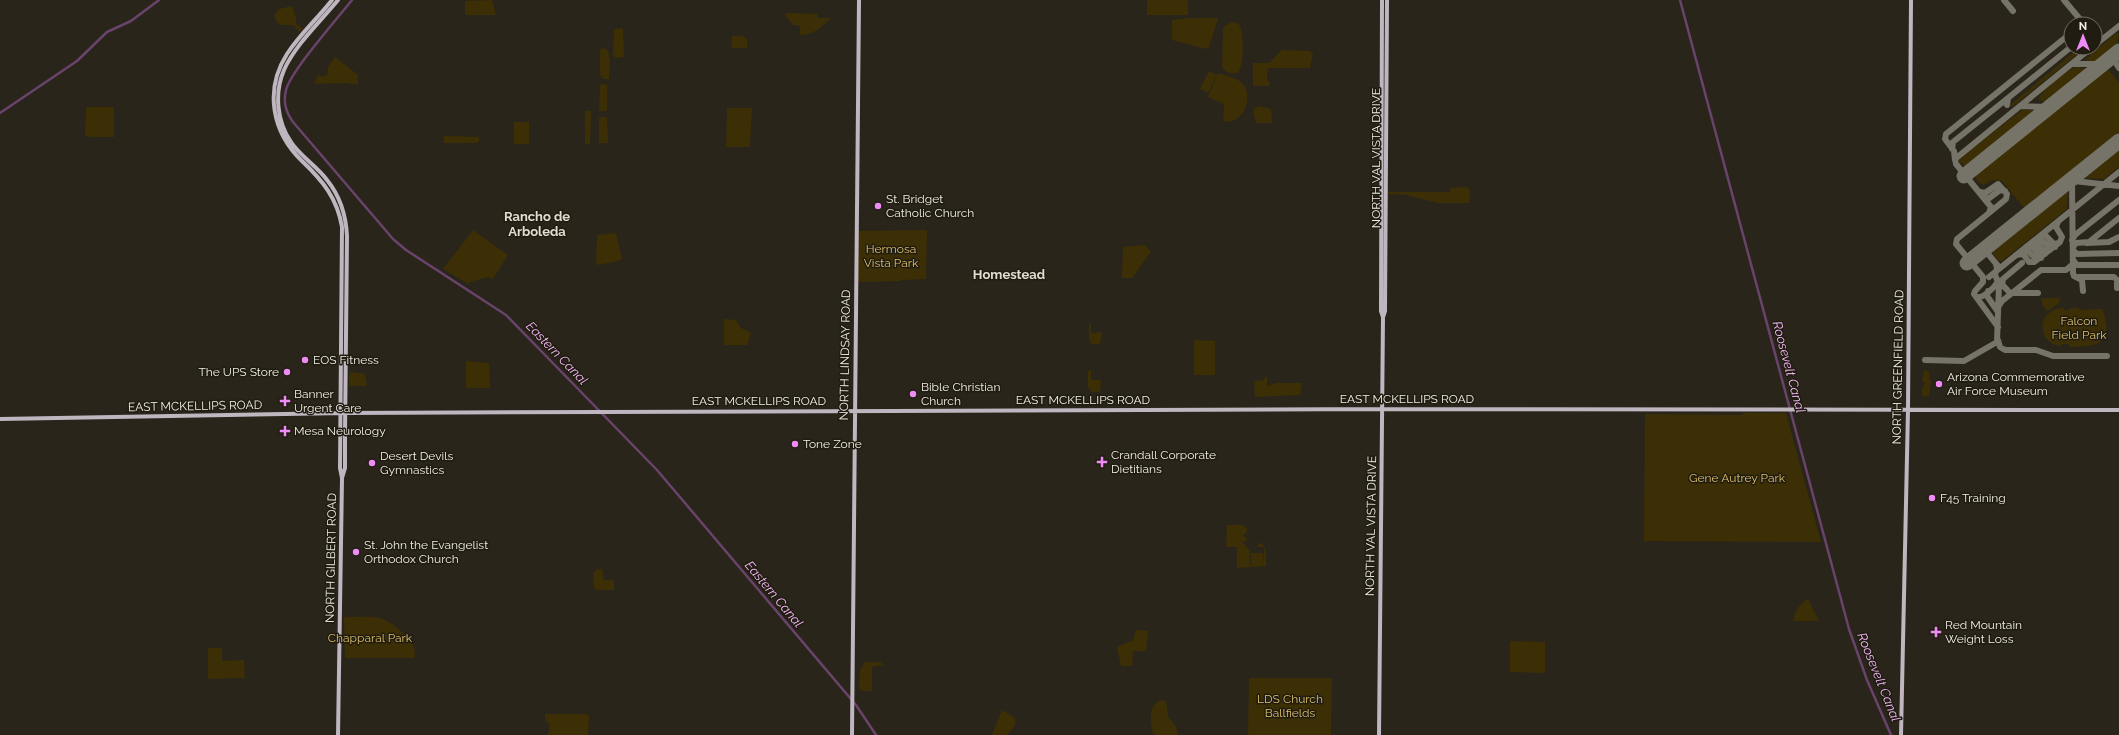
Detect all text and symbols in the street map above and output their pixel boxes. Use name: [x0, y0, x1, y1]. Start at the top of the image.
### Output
north arrow: [2063, 16, 2103, 56]
text: N: [2079, 20, 2087, 33]
street label: NORTH VAL VISTA DRIVE: [1369, 88, 1383, 228]
place label: St. Bridget Catholic Church: [886, 192, 974, 220]
marker: St. Bridget Catholic Church: [873, 201, 883, 211]
district label: Rancho de Arboleda: [504, 209, 570, 239]
park label: Hermosa Vista Park: [864, 242, 919, 270]
district label: Homestead: [973, 267, 1045, 282]
street label: NORTH LINDSAY ROAD: [837, 289, 853, 421]
street label: NORTH GREENFIELD ROAD: [1890, 289, 1906, 445]
park label: Falcon Field Park: [2051, 314, 2107, 342]
water label: Eastern Canal: [523, 318, 591, 388]
water label: Roosevelt Canal: [1770, 319, 1809, 415]
place label: EOS Fitness: [313, 353, 379, 367]
marker: EOS Fitness: [300, 355, 310, 365]
place label: The UPS Store: [198, 365, 279, 379]
marker: The UPS Store: [282, 367, 292, 377]
place label: Arizona Commemorative Air Force Museum: [1947, 370, 2085, 398]
marker: Arizona Commemorative Air Force Museum: [1934, 379, 1944, 389]
place label: Bible Christian Church: [921, 380, 1000, 408]
place label: Banner Urgent Care: [294, 387, 361, 415]
marker: Bible Christian Church: [908, 389, 918, 399]
street label: EAST MCKELLIPS ROAD: [1340, 392, 1475, 406]
street label: EAST MCKELLIPS ROAD: [1016, 393, 1151, 407]
street label: EAST MCKELLIPS ROAD: [692, 394, 827, 408]
marker: Banner Urgent Care: [279, 395, 291, 407]
street label: EAST MCKELLIPS ROAD: [128, 398, 263, 414]
place label: Mesa Neurology: [294, 424, 386, 438]
marker: Mesa Neurology: [279, 425, 291, 437]
place label: Tone Zone: [803, 437, 862, 451]
marker: Tone Zone: [790, 439, 800, 449]
place label: Crandall Corporate Dietitians: [1111, 448, 1216, 476]
place label: Desert Devils Gymnastics: [380, 449, 453, 477]
marker: Crandall Corporate Dietitians: [1096, 456, 1108, 468]
street label: NORTH VAL VISTA DRIVE: [1363, 456, 1379, 596]
marker: Desert Devils Gymnastics: [367, 458, 377, 468]
park label: Gene Autrey Park: [1689, 471, 1786, 485]
place label: F45 Training: [1940, 491, 2006, 505]
street label: NORTH GILBERT ROAD: [323, 492, 339, 623]
marker: F45 Training: [1927, 493, 1937, 503]
place label: St. John the Evangelist Orthodox Church: [364, 538, 488, 566]
marker: St. John the Evangelist Orthodox Church: [351, 547, 361, 557]
water label: Eastern Canal: [742, 558, 806, 631]
place label: Red Mountain Weight Loss: [1945, 618, 2022, 646]
marker: Red Mountain Weight Loss: [1930, 626, 1942, 638]
water label: Roosevelt Canal: [1854, 630, 1904, 724]
park label: Chapparal Park: [328, 631, 413, 645]
park label: LDS Church Ballfields: [1257, 692, 1323, 720]

